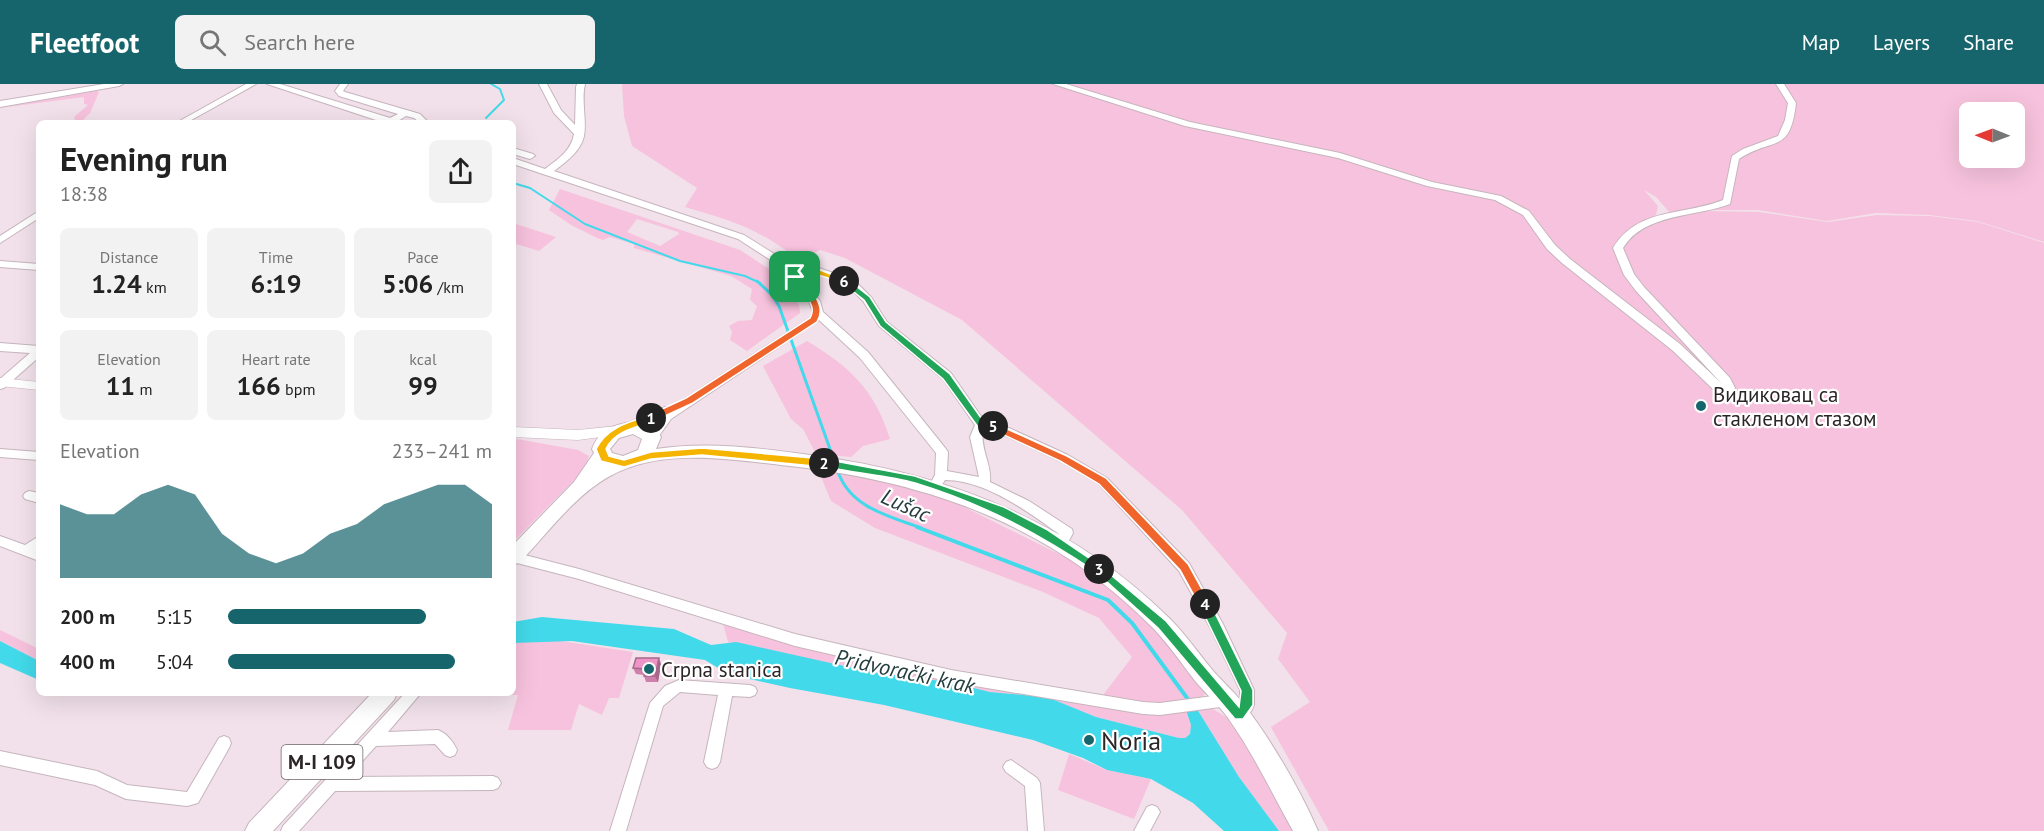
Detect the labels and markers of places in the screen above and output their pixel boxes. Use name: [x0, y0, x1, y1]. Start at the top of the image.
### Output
pin: [769, 251, 820, 302]
pin: 6: [829, 266, 859, 296]
place label: Видиковац са стакленом стазом: [1713, 381, 1877, 432]
marker: Видиковац са стакленом стазом: [1694, 399, 1708, 413]
pin: 1: [636, 403, 666, 433]
pin: 5: [978, 411, 1008, 441]
pin: 2: [809, 448, 839, 478]
pin: 3: [1084, 554, 1114, 584]
pin: 4: [1190, 589, 1220, 619]
place label: Crpna stanica: [661, 656, 782, 683]
marker: Crpna stanica: [642, 662, 656, 676]
place label: Noria: [1101, 724, 1161, 757]
marker: Noria: [1082, 733, 1096, 747]

